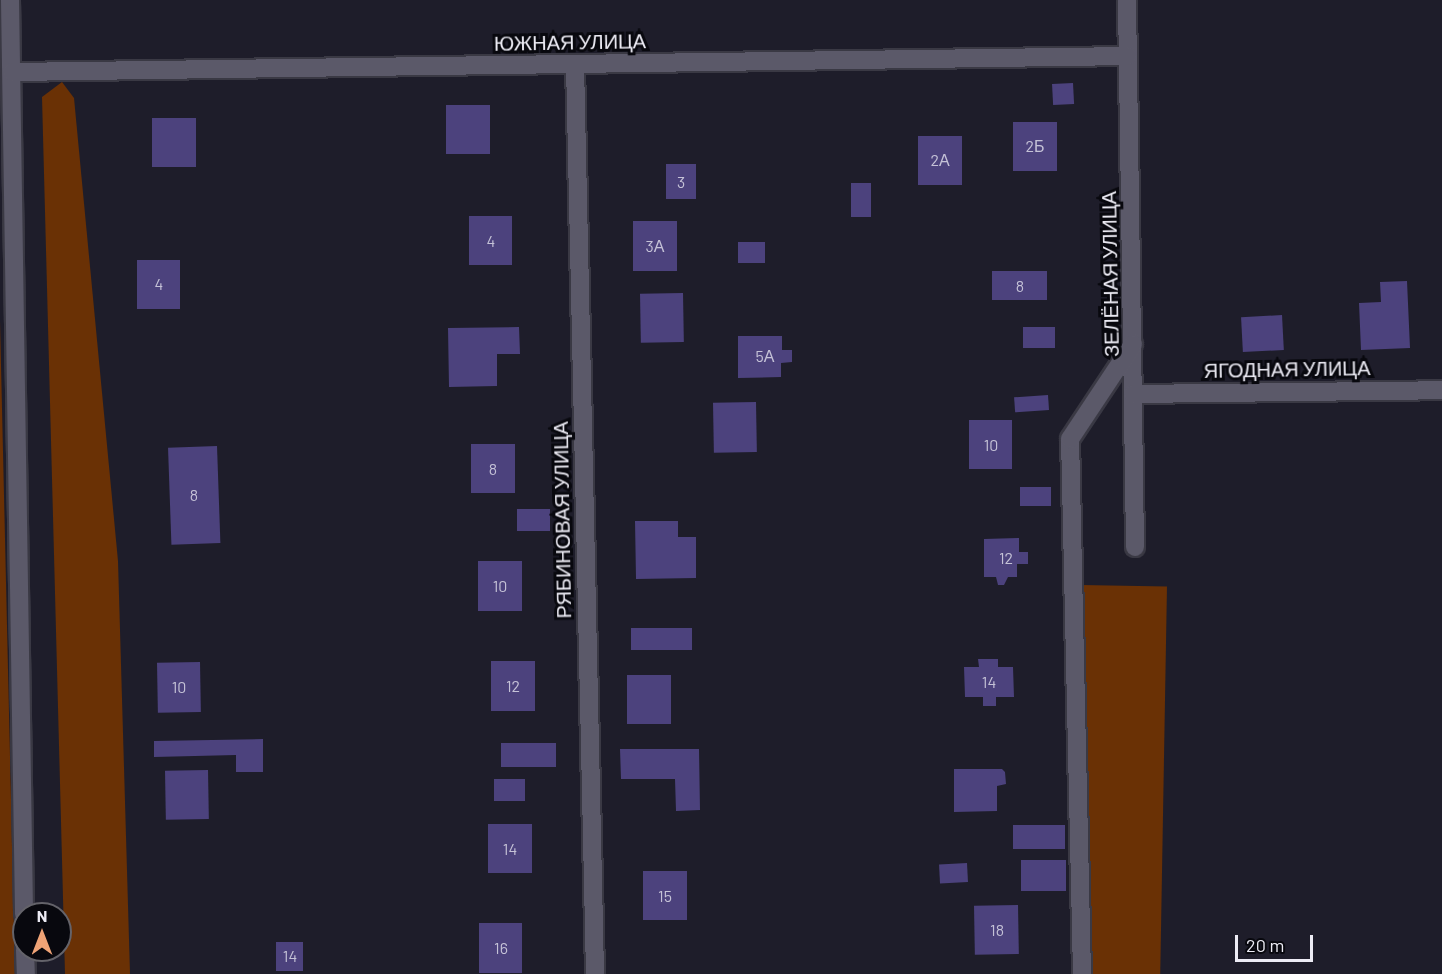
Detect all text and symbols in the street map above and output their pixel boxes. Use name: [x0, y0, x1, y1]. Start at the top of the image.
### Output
street label: ЮЖНАЯ УЛИЦА: [494, 29, 646, 55]
house number: 2Б: [1025, 136, 1045, 156]
house number: 2А: [930, 150, 950, 170]
house number: 3: [677, 172, 685, 192]
street label: ЗЕЛЁНАЯ УЛИЦА: [1097, 191, 1123, 357]
house number: 4: [487, 231, 495, 251]
house number: 3А: [646, 236, 664, 256]
house number: 4: [155, 274, 163, 294]
house number: 8: [1016, 276, 1024, 296]
house number: 5А: [756, 346, 774, 366]
street label: ЯГОДНАЯ УЛИЦА: [1203, 356, 1371, 382]
street label: РЯБИНОВАЯ УЛИЦА: [548, 421, 576, 619]
house number: 10: [984, 435, 998, 455]
house number: 8: [489, 459, 497, 479]
house number: 8: [190, 485, 198, 505]
house number: 12: [999, 548, 1013, 568]
house number: 10: [493, 576, 507, 596]
house number: 14: [982, 672, 996, 692]
house number: 12: [506, 676, 520, 696]
house number: 10: [172, 677, 186, 697]
house number: 14: [503, 839, 517, 859]
house number: 15: [658, 886, 672, 906]
north arrow: [12, 902, 72, 962]
text: N: [37, 906, 47, 925]
house number: 18: [990, 920, 1004, 940]
scale bar: [1238, 923, 1316, 961]
text: 20 m: [1246, 934, 1284, 956]
house number: 16: [494, 938, 508, 958]
house number: 14: [283, 946, 297, 966]

